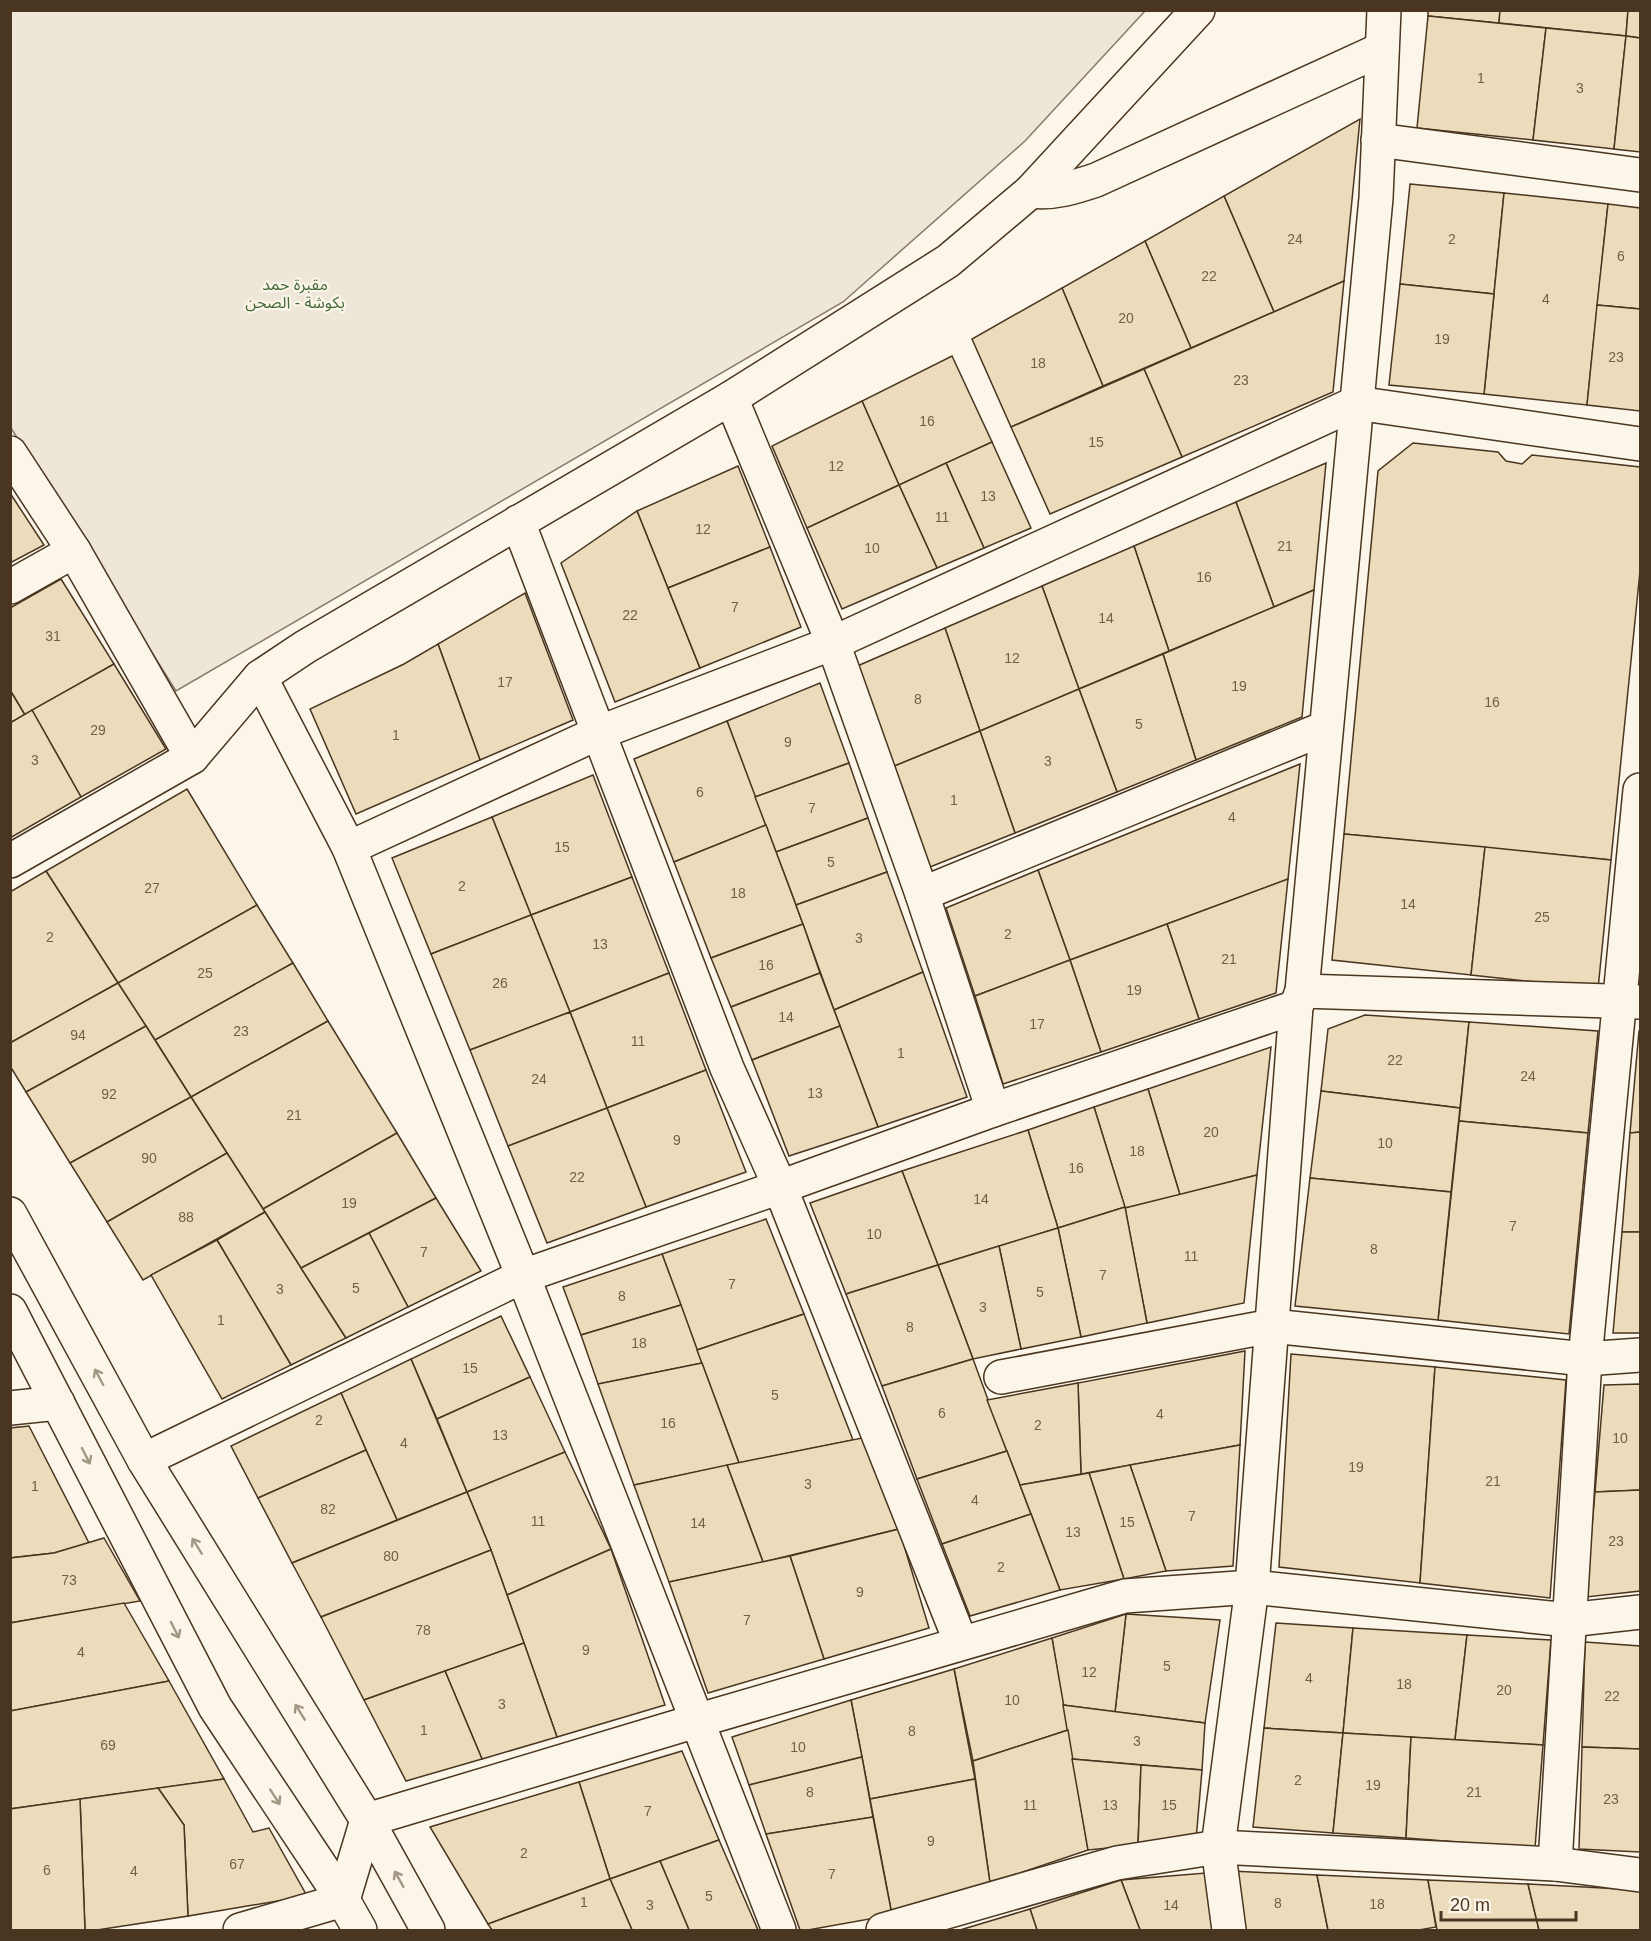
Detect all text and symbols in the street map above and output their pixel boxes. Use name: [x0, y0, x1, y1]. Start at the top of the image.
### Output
house number: 1: [1477, 70, 1485, 86]
house number: 3: [1576, 80, 1584, 96]
house number: 24: [1287, 231, 1303, 247]
house number: 2: [1448, 231, 1456, 247]
house number: 6: [1617, 248, 1625, 264]
house number: 22: [1201, 268, 1217, 284]
park label: مقبرة حمد بكوشة - الصحن: [245, 276, 345, 312]
house number: 4: [1542, 291, 1550, 307]
house number: 20: [1118, 310, 1134, 326]
house number: 19: [1434, 331, 1450, 347]
house number: 23: [1608, 349, 1624, 365]
house number: 18: [1030, 355, 1046, 371]
house number: 23: [1233, 372, 1249, 388]
house number: 16: [919, 413, 935, 429]
house number: 15: [1088, 434, 1104, 450]
house number: 12: [828, 458, 844, 474]
house number: 13: [980, 488, 996, 504]
house number: 11: [935, 509, 949, 525]
house number: 12: [695, 521, 711, 537]
house number: 21: [1277, 538, 1293, 554]
house number: 10: [864, 540, 880, 556]
house number: 16: [1196, 569, 1212, 585]
house number: 7: [731, 599, 739, 615]
house number: 22: [622, 607, 638, 623]
house number: 14: [1098, 610, 1114, 626]
house number: 31: [45, 628, 61, 644]
house number: 12: [1004, 650, 1020, 666]
house number: 17: [497, 674, 513, 690]
house number: 19: [1231, 678, 1247, 694]
house number: 8: [914, 691, 922, 707]
house number: 16: [1484, 694, 1500, 710]
house number: 5: [1135, 716, 1143, 732]
house number: 29: [90, 722, 106, 738]
house number: 1: [392, 727, 400, 743]
house number: 9: [784, 734, 792, 750]
house number: 3: [31, 752, 39, 768]
house number: 3: [1044, 753, 1052, 769]
house number: 6: [696, 784, 704, 800]
house number: 1: [950, 792, 958, 808]
house number: 7: [808, 800, 816, 816]
house number: 4: [1228, 809, 1236, 825]
house number: 15: [554, 839, 570, 855]
house number: 5: [827, 854, 835, 870]
house number: 2: [458, 878, 466, 894]
house number: 27: [144, 880, 160, 896]
house number: 18: [730, 885, 746, 901]
house number: 14: [1400, 896, 1416, 912]
house number: 25: [1534, 909, 1550, 925]
house number: 2: [1004, 926, 1012, 942]
house number: 2: [46, 929, 54, 945]
house number: 3: [855, 930, 863, 946]
house number: 13: [592, 936, 608, 952]
house number: 21: [1221, 951, 1237, 967]
house number: 16: [758, 957, 774, 973]
house number: 25: [197, 965, 213, 981]
house number: 26: [492, 975, 508, 991]
house number: 19: [1126, 982, 1142, 998]
house number: 14: [778, 1009, 794, 1025]
house number: 17: [1029, 1016, 1045, 1032]
house number: 23: [233, 1023, 249, 1039]
house number: 94: [70, 1027, 86, 1043]
house number: 11: [631, 1033, 645, 1049]
house number: 1: [897, 1045, 905, 1061]
house number: 22: [1387, 1052, 1403, 1068]
house number: 24: [1520, 1068, 1536, 1084]
house number: 24: [531, 1071, 547, 1087]
house number: 13: [807, 1085, 823, 1101]
house number: 92: [101, 1086, 117, 1102]
house number: 21: [286, 1107, 302, 1123]
house number: 20: [1203, 1124, 1219, 1140]
house number: 9: [673, 1132, 681, 1148]
house number: 10: [1377, 1135, 1393, 1151]
house number: 18: [1129, 1143, 1145, 1159]
house number: 90: [141, 1150, 157, 1166]
house number: 16: [1068, 1160, 1084, 1176]
house number: 22: [569, 1169, 585, 1185]
house number: 14: [973, 1191, 989, 1207]
house number: 19: [341, 1195, 357, 1211]
house number: 88: [178, 1209, 194, 1225]
house number: 7: [1509, 1218, 1517, 1234]
house number: 10: [866, 1226, 882, 1242]
house number: 8: [1370, 1241, 1378, 1257]
house number: 7: [420, 1244, 428, 1260]
house number: 11: [1184, 1248, 1198, 1264]
house number: 7: [1099, 1267, 1107, 1283]
house number: 7: [728, 1276, 736, 1292]
house number: 5: [352, 1280, 360, 1296]
house number: 3: [276, 1281, 284, 1297]
house number: 5: [1036, 1284, 1044, 1300]
house number: 8: [618, 1288, 626, 1304]
house number: 3: [979, 1299, 987, 1315]
house number: 1: [217, 1312, 225, 1328]
house number: 8: [906, 1319, 914, 1335]
house number: 18: [631, 1335, 647, 1351]
house number: 15: [462, 1360, 478, 1376]
one-way arrow: [93, 1369, 104, 1387]
house number: 5: [771, 1387, 779, 1403]
house number: 6: [938, 1405, 946, 1421]
house number: 4: [1156, 1406, 1164, 1422]
house number: 2: [315, 1412, 323, 1428]
house number: 16: [660, 1415, 676, 1431]
house number: 2: [1034, 1417, 1042, 1433]
house number: 13: [492, 1427, 508, 1443]
house number: 10: [1612, 1430, 1628, 1446]
house number: 4: [400, 1435, 408, 1451]
one-way arrow: [80, 1447, 92, 1465]
house number: 19: [1348, 1459, 1364, 1475]
house number: 21: [1485, 1473, 1501, 1489]
house number: 3: [804, 1476, 812, 1492]
house number: 1: [31, 1478, 39, 1494]
house number: 4: [971, 1492, 979, 1508]
house number: 82: [320, 1501, 336, 1517]
house number: 7: [1188, 1508, 1196, 1524]
house number: 11: [531, 1513, 545, 1529]
house number: 15: [1119, 1514, 1135, 1530]
house number: 14: [690, 1515, 706, 1531]
house number: 13: [1065, 1524, 1081, 1540]
house number: 23: [1608, 1533, 1624, 1549]
one-way arrow: [191, 1538, 203, 1555]
house number: 80: [383, 1548, 399, 1564]
house number: 2: [997, 1559, 1005, 1575]
house number: 73: [61, 1572, 77, 1588]
house number: 9: [856, 1584, 864, 1600]
house number: 7: [743, 1612, 751, 1628]
one-way arrow: [170, 1620, 181, 1638]
house number: 78: [415, 1622, 431, 1638]
house number: 9: [582, 1642, 590, 1658]
house number: 4: [77, 1644, 85, 1660]
house number: 5: [1163, 1658, 1171, 1674]
house number: 12: [1081, 1664, 1097, 1680]
house number: 4: [1305, 1670, 1313, 1686]
house number: 18: [1396, 1676, 1412, 1692]
house number: 20: [1496, 1682, 1512, 1698]
house number: 22: [1604, 1688, 1620, 1704]
house number: 10: [1004, 1692, 1020, 1708]
house number: 3: [498, 1696, 506, 1712]
one-way arrow: [293, 1703, 306, 1720]
house number: 1: [420, 1722, 428, 1738]
house number: 8: [908, 1723, 916, 1739]
house number: 3: [1133, 1733, 1141, 1749]
house number: 69: [100, 1737, 116, 1753]
house number: 10: [790, 1739, 806, 1755]
house number: 2: [1294, 1772, 1302, 1788]
house number: 19: [1365, 1777, 1381, 1793]
house number: 8: [806, 1784, 814, 1800]
house number: 21: [1466, 1784, 1482, 1800]
one-way arrow: [269, 1788, 281, 1805]
house number: 23: [1603, 1791, 1619, 1807]
house number: 11: [1023, 1797, 1037, 1813]
house number: 13: [1102, 1797, 1118, 1813]
house number: 15: [1161, 1797, 1177, 1813]
house number: 7: [644, 1803, 652, 1819]
house number: 9: [927, 1833, 935, 1849]
house number: 2: [520, 1845, 528, 1861]
house number: 67: [229, 1856, 245, 1872]
house number: 6: [43, 1862, 51, 1878]
house number: 4: [130, 1863, 138, 1879]
house number: 7: [828, 1866, 836, 1882]
one-way arrow: [393, 1871, 405, 1888]
scale bar: [1441, 1884, 1576, 1922]
house number: 5: [705, 1888, 713, 1904]
house number: 1: [580, 1894, 588, 1910]
house number: 8: [1274, 1895, 1282, 1911]
text: 20 m: [1450, 1895, 1490, 1915]
house number: 18: [1369, 1896, 1385, 1912]
house number: 3: [646, 1897, 654, 1913]
house number: 14: [1163, 1897, 1179, 1913]

